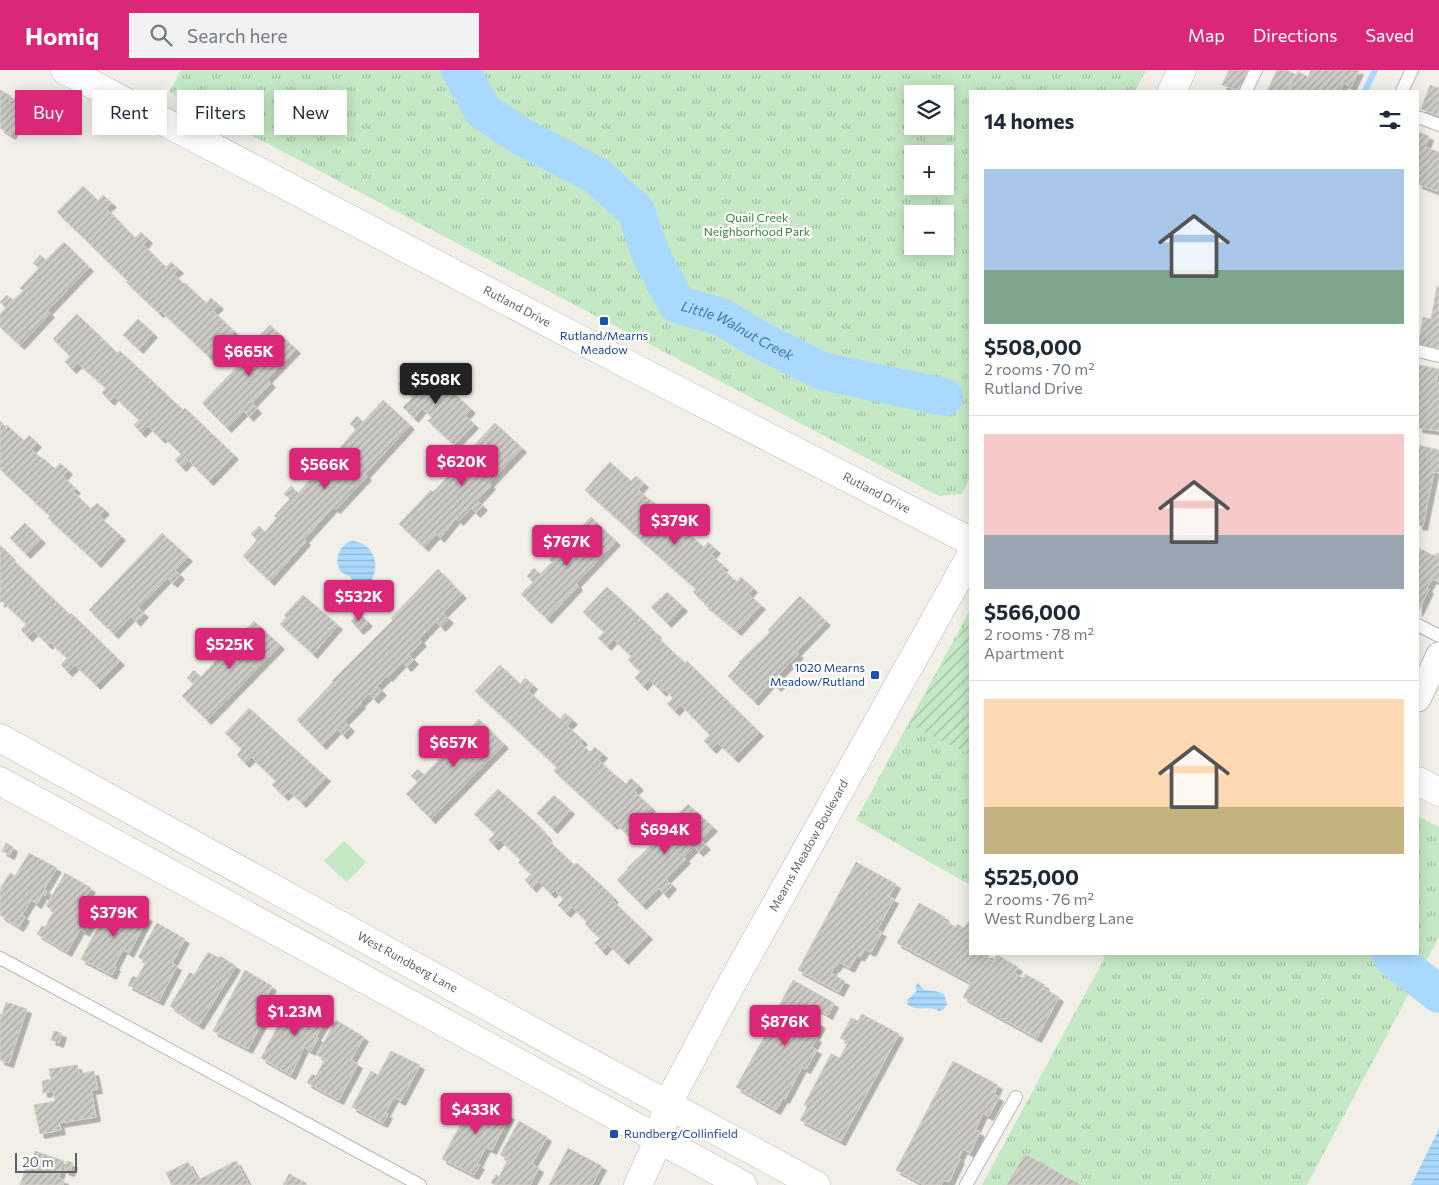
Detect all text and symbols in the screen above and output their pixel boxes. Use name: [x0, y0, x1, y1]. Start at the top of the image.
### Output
search box: [129, 13, 479, 58]
text: Homiq: [25, 21, 99, 50]
icon: search: [147, 21, 175, 49]
text: Search here: [187, 24, 288, 47]
text: Map: [1188, 24, 1225, 46]
text: Directions: [1253, 24, 1337, 46]
text: Saved: [1365, 24, 1414, 46]
map controls: [904, 85, 954, 255]
button: layers: [904, 85, 954, 135]
chip: Buy: [15, 90, 82, 135]
chip: Rent: [92, 90, 167, 135]
chip: Filters: [177, 90, 264, 135]
chip: New: [274, 90, 347, 135]
icon: filters: [1376, 106, 1404, 134]
text: 14 homes: [984, 108, 1074, 133]
button: +: [904, 145, 954, 195]
icon: home: [1149, 201, 1239, 291]
button: −: [904, 205, 954, 255]
park label: Quail Creek Neighborhood Park: [704, 210, 811, 238]
street label: Rutland Drive: [481, 282, 553, 329]
water label: Little Walnut Creek: [679, 297, 797, 364]
marker: Rutland/Mearns Meadow: [598, 315, 610, 327]
place label: Rutland/Mearns Meadow: [560, 328, 648, 356]
pin: $665K: [214, 334, 284, 377]
text: $508,000: [984, 334, 1082, 359]
text: $665K: [224, 341, 274, 360]
text: 2 rooms · 70 m²: [984, 359, 1095, 378]
pin: $508K: [401, 362, 471, 405]
text: $508K: [411, 369, 461, 388]
text: Rutland Drive: [984, 378, 1083, 397]
pin: $620K: [427, 444, 497, 487]
pin: $566K: [290, 448, 360, 490]
text: $620K: [437, 451, 487, 470]
text: $566K: [300, 454, 350, 473]
icon: home: [1149, 467, 1239, 557]
street label: Rutland Drive: [841, 469, 913, 515]
pin: $379K: [640, 504, 710, 546]
text: $379K: [651, 510, 699, 529]
pin: $767K: [532, 524, 602, 567]
text: $767K: [543, 531, 591, 550]
pin: $532K: [324, 580, 394, 622]
text: $532K: [335, 586, 383, 605]
text: $566,000: [984, 599, 1081, 624]
text: 2 rooms · 78 m²: [984, 624, 1094, 643]
pin: $525K: [195, 628, 265, 670]
text: $525K: [206, 634, 254, 653]
text: Apartment: [984, 643, 1064, 662]
place label: 1020 Mearns Meadow/Rutland: [770, 660, 865, 688]
marker: 1020 Mearns Meadow/Rutland: [869, 669, 881, 681]
pin: $657K: [419, 726, 489, 768]
text: $657K: [430, 732, 478, 751]
icon: home: [1149, 732, 1239, 822]
street label: Mearns Meadow Boulevard: [766, 777, 850, 913]
pin: $694K: [630, 812, 700, 855]
text: $694K: [640, 819, 690, 838]
text: $525,000: [984, 864, 1079, 889]
text: 2 rooms · 76 m²: [984, 889, 1094, 908]
pin: $379K: [79, 896, 149, 938]
text: $379K: [90, 902, 138, 921]
text: West Rundberg Lane: [984, 908, 1134, 927]
street label: West Rundberg Lane: [355, 928, 460, 995]
pin: $1.23M: [254, 994, 336, 1037]
text: $1.23M: [268, 1001, 322, 1020]
pin: $876K: [750, 1004, 820, 1047]
text: $876K: [761, 1011, 809, 1030]
pin: $433K: [441, 1092, 511, 1135]
text: $433K: [452, 1099, 500, 1118]
place label: Rundberg/Collinfield: [624, 1126, 738, 1140]
marker: Rundberg/Collinfield: [608, 1128, 620, 1140]
scale bar: [15, 1150, 78, 1173]
text: 20 m: [22, 1153, 54, 1170]

